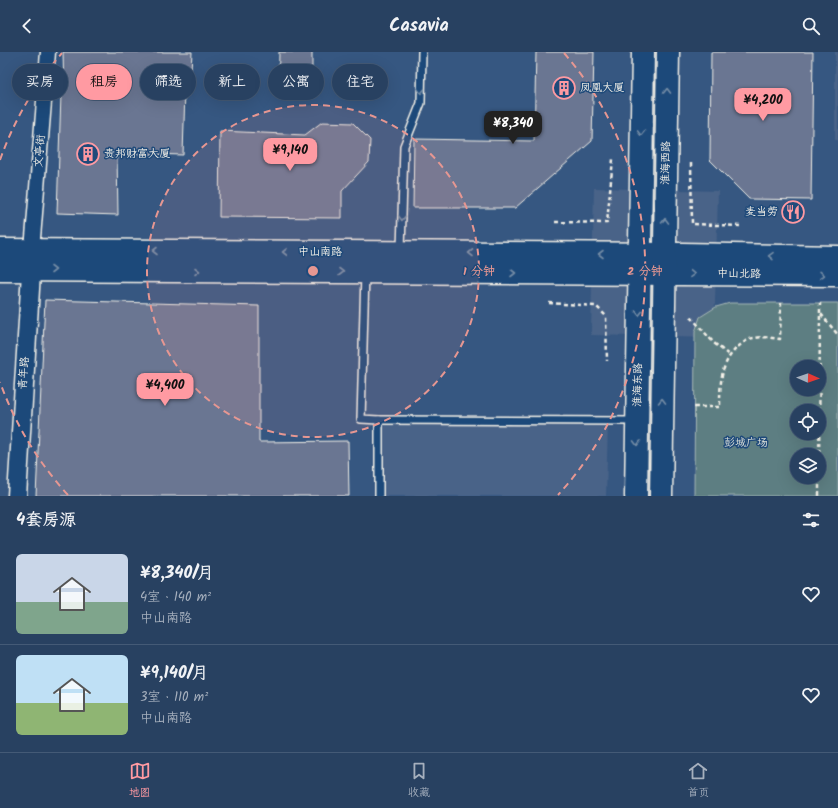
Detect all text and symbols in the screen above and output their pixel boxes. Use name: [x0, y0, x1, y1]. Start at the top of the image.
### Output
text: Casavia: [389, 12, 449, 41]
icon: back: [16, 15, 38, 37]
icon: search: [800, 15, 822, 37]
chip: 买房: [12, 64, 68, 100]
chip: 租房: [76, 64, 132, 100]
chip: 筛选: [140, 64, 196, 100]
chip: 新上: [204, 64, 260, 100]
chip: 公寓: [268, 64, 324, 100]
chip: 住宅: [332, 64, 388, 100]
building icon: 凤凰大厦: [551, 75, 577, 101]
place label: 凤凰大厦: [580, 79, 624, 97]
one-way arrow: [417, 88, 425, 94]
one-way arrow: [663, 88, 671, 94]
pin: ¥4,200: [730, 88, 796, 122]
text: ¥4,200: [743, 90, 783, 111]
pin: ¥8,340: [480, 111, 546, 145]
text: ¥8,340: [493, 113, 533, 134]
one-way arrow: [637, 130, 646, 136]
street label: 文亭街: [30, 133, 50, 168]
pin: ¥9,140: [257, 138, 323, 172]
text: ¥9,140: [272, 140, 308, 161]
building icon: 贵邦财富大厦: [75, 141, 101, 167]
street label: 淮海西路: [657, 141, 675, 185]
place label: 贵邦财富大厦: [104, 145, 170, 163]
restaurant icon: 麦当劳: [780, 199, 806, 225]
place label: 麦当劳: [745, 203, 778, 221]
one-way arrow: [397, 215, 406, 221]
one-way arrow: [661, 218, 669, 224]
street label: 中山南路: [298, 243, 342, 261]
one-way arrow: [152, 247, 158, 255]
one-way arrow: [282, 248, 288, 256]
one-way arrow: [468, 249, 474, 257]
one-way arrow: [598, 250, 604, 258]
one-way arrow: [768, 252, 774, 260]
text: 1 分钟: [463, 262, 495, 281]
text: 2 分钟: [627, 262, 663, 281]
centre of rings: [306, 264, 320, 278]
street label: 中山北路: [717, 265, 761, 283]
one-way arrow: [50, 266, 56, 274]
one-way arrow: [194, 267, 200, 275]
one-way arrow: [338, 268, 344, 276]
one-way arrow: [510, 269, 516, 277]
one-way arrow: [689, 270, 695, 278]
one-way arrow: [819, 271, 825, 279]
one-way arrow: [635, 310, 643, 316]
street label: 青年路: [14, 356, 34, 390]
north arrow: [790, 360, 826, 396]
map controls: [790, 360, 826, 484]
street label: 淮海东路: [629, 363, 647, 407]
pin: ¥4,400: [132, 373, 198, 407]
text: ¥4,400: [146, 375, 184, 396]
one-way arrow: [658, 398, 666, 404]
button: locate: [790, 404, 826, 440]
park label: 彭城广场: [724, 434, 768, 452]
one-way arrow: [633, 440, 641, 446]
button: layers: [790, 448, 826, 484]
text: 4套房源: [16, 507, 76, 534]
icon: filters: [800, 509, 822, 531]
text: ¥8,340/月: [140, 560, 214, 587]
icon: home: [48, 570, 96, 618]
icon: heart: [800, 583, 822, 605]
text: 4室 · 140 m²: [140, 587, 211, 608]
text: 中山南路: [140, 608, 192, 629]
text: ¥9,140/月: [140, 660, 208, 687]
icon: home: [48, 671, 96, 719]
icon: heart: [800, 684, 822, 706]
text: 3室 · 110 m²: [140, 687, 208, 708]
text: 中山南路: [140, 708, 192, 729]
tab: 地图: [129, 760, 151, 802]
tab: 收藏: [408, 760, 430, 802]
tab: 首页: [687, 760, 709, 802]

